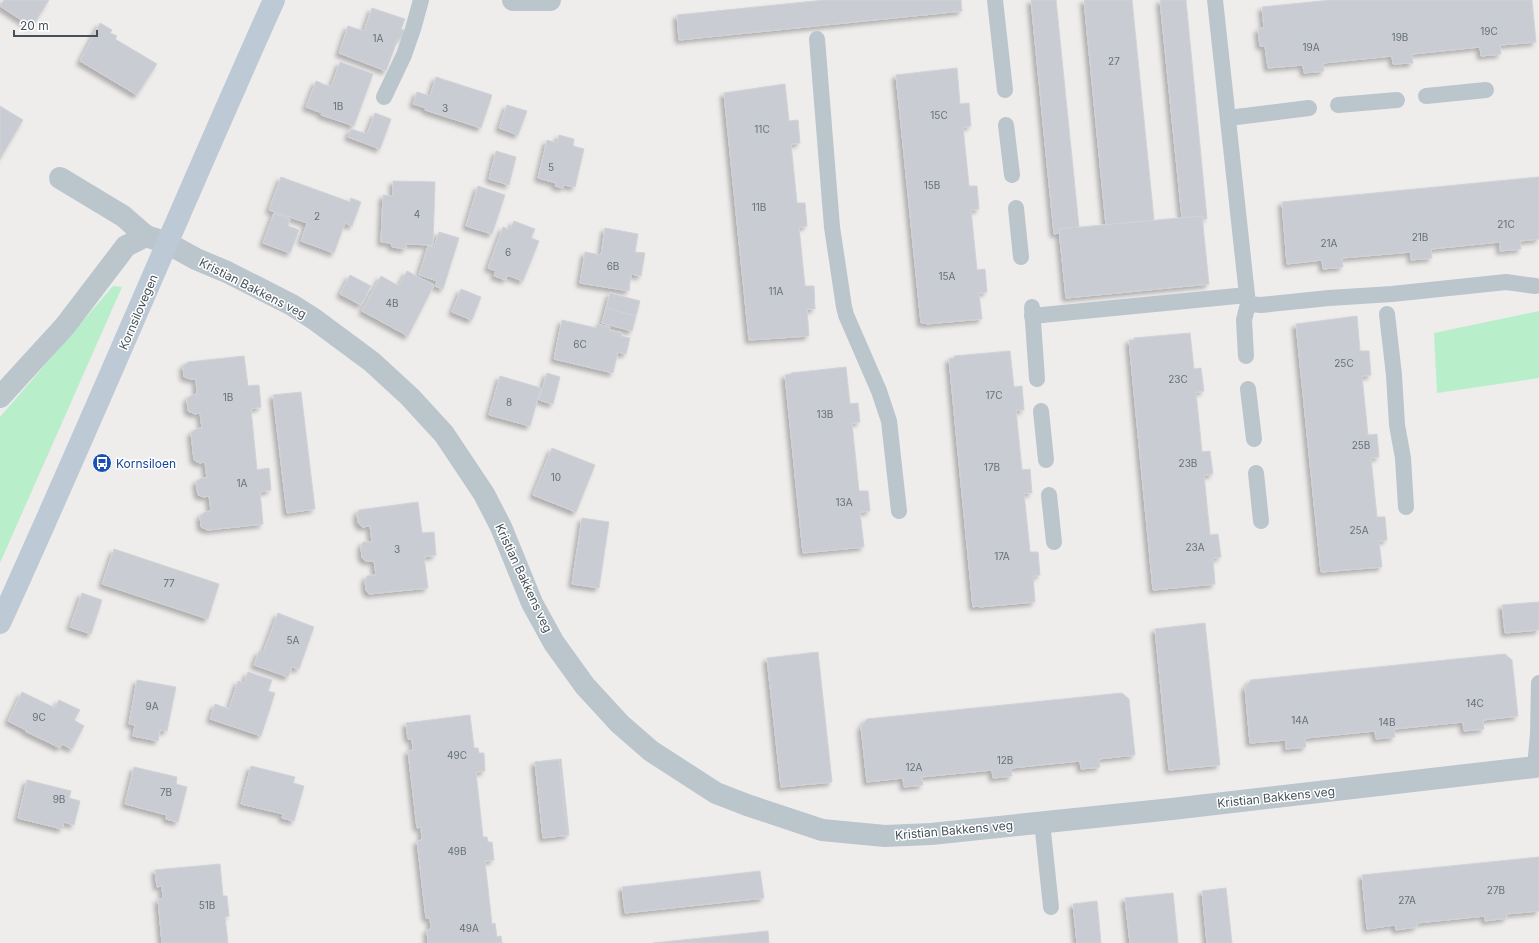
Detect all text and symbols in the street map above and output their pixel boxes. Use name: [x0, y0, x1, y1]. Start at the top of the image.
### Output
scale bar: [14, 12, 97, 38]
text: 20 m: [20, 18, 49, 33]
house number: 19C: [1480, 25, 1498, 37]
house number: 19B: [1392, 31, 1408, 43]
house number: 1A: [373, 32, 384, 44]
house number: 19A: [1302, 41, 1320, 53]
house number: 27: [1108, 55, 1120, 67]
house number: 1B: [333, 100, 343, 112]
house number: 3: [442, 102, 448, 114]
house number: 15C: [930, 109, 948, 121]
house number: 11C: [754, 123, 770, 135]
house number: 5: [548, 161, 554, 173]
house number: 15B: [924, 179, 940, 191]
house number: 11B: [752, 201, 766, 213]
house number: 4: [414, 208, 420, 220]
house number: 2: [314, 210, 320, 222]
house number: 21C: [1497, 218, 1515, 230]
house number: 21B: [1412, 231, 1428, 243]
house number: 21A: [1320, 237, 1338, 249]
house number: 6: [505, 246, 511, 258]
street label: Kristian Bakkens veg: [197, 254, 309, 322]
house number: 6B: [607, 260, 619, 272]
house number: 15A: [938, 270, 956, 282]
street label: Kornsilovegen: [115, 272, 161, 352]
house number: 11A: [768, 285, 784, 297]
house number: 4B: [385, 297, 399, 309]
house number: 6C: [573, 338, 587, 350]
house number: 25C: [1334, 357, 1354, 369]
house number: 23C: [1168, 373, 1188, 385]
house number: 17C: [985, 389, 1003, 401]
house number: 1B: [223, 391, 233, 403]
house number: 8: [506, 396, 512, 408]
house number: 13B: [817, 408, 833, 420]
house number: 25B: [1352, 439, 1370, 451]
bus stop icon: Kornsiloen: [91, 452, 113, 474]
place label: Kornsiloen: [116, 456, 176, 471]
house number: 23B: [1179, 457, 1197, 469]
house number: 17B: [984, 461, 1000, 473]
house number: 10: [551, 471, 561, 483]
house number: 1A: [237, 477, 248, 489]
house number: 13A: [835, 496, 853, 508]
street label: Kristian Bakkens veg: [492, 521, 556, 635]
house number: 25A: [1349, 524, 1369, 536]
house number: 23A: [1185, 541, 1205, 553]
house number: 3: [394, 543, 400, 555]
house number: 17A: [994, 550, 1010, 562]
house number: 77: [163, 577, 175, 589]
house number: 5A: [287, 634, 300, 646]
house number: 14C: [1466, 697, 1484, 709]
house number: 9A: [145, 700, 159, 712]
house number: 9C: [32, 711, 46, 723]
house number: 14A: [1291, 714, 1309, 726]
house number: 14B: [1378, 716, 1396, 728]
house number: 49C: [447, 749, 467, 761]
house number: 12B: [997, 754, 1013, 766]
house number: 12A: [905, 761, 923, 773]
street label: Kristian Bakkens veg: [1216, 783, 1336, 811]
house number: 7B: [160, 786, 172, 798]
house number: 9B: [53, 793, 65, 805]
street label: Kristian Bakkens veg: [894, 817, 1014, 843]
house number: 49B: [447, 845, 467, 857]
house number: 27B: [1487, 884, 1505, 896]
house number: 27A: [1398, 894, 1416, 906]
house number: 51B: [199, 899, 215, 911]
house number: 49A: [459, 922, 479, 934]

